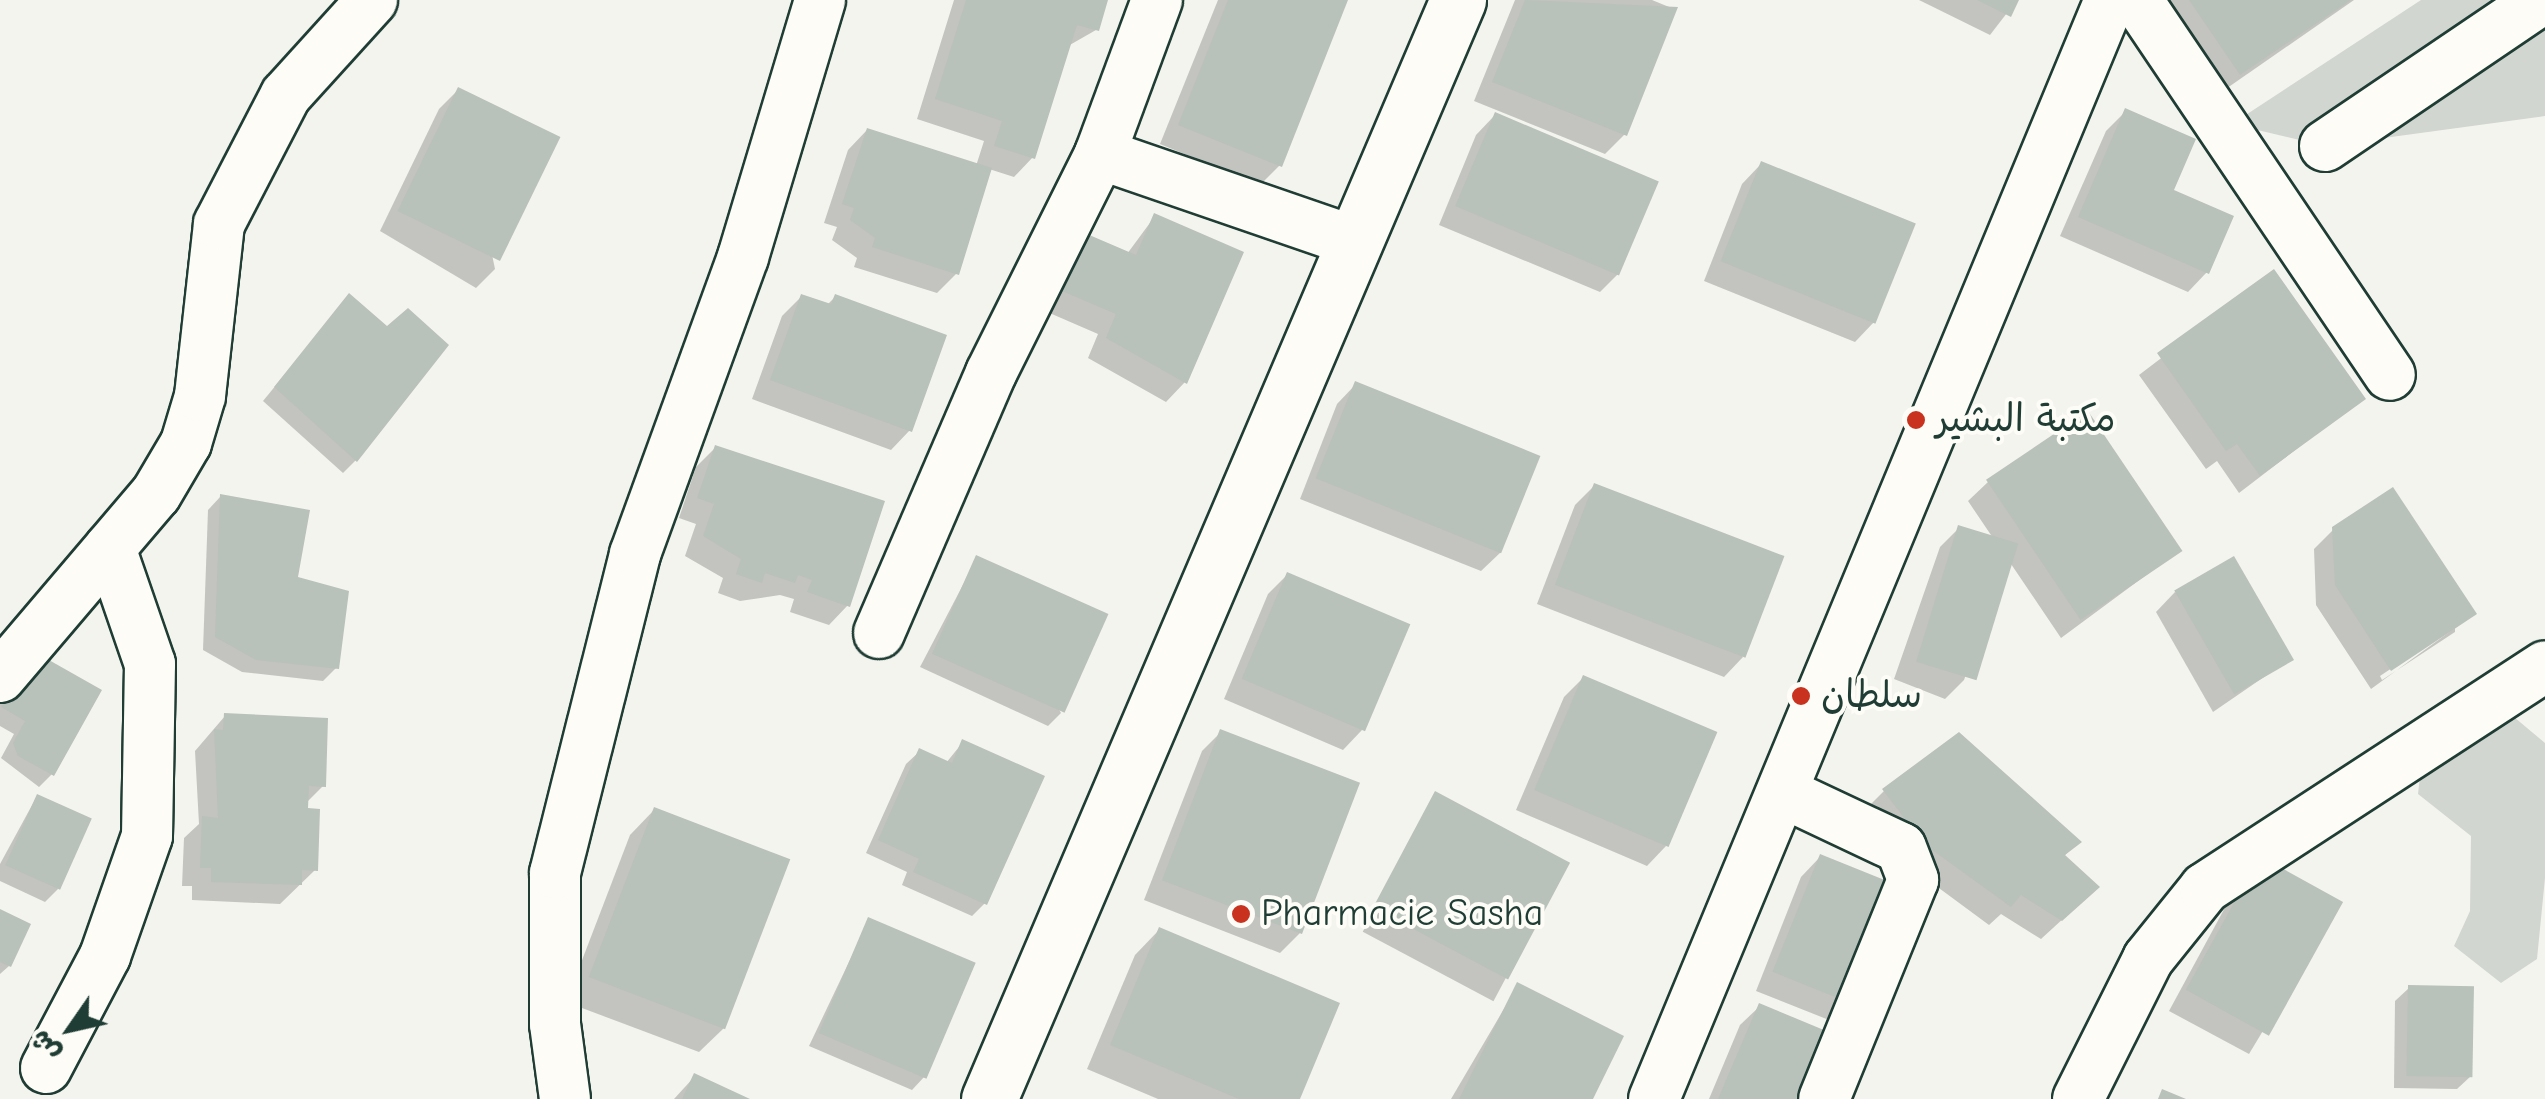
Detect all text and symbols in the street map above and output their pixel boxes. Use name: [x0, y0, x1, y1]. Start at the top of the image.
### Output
place label: مكتبة البشير: [1936, 397, 2116, 443]
marker: مكتبة البشير: [1905, 409, 1927, 431]
place label: سلطان: [1821, 673, 1922, 719]
marker: سلطان: [1790, 685, 1812, 707]
place label: Pharmacie Sasha: [1261, 891, 1543, 937]
marker: Pharmacie Sasha: [1230, 903, 1252, 925]
north arrow: [20, 979, 120, 1079]
text: ش: [23, 1024, 67, 1067]

